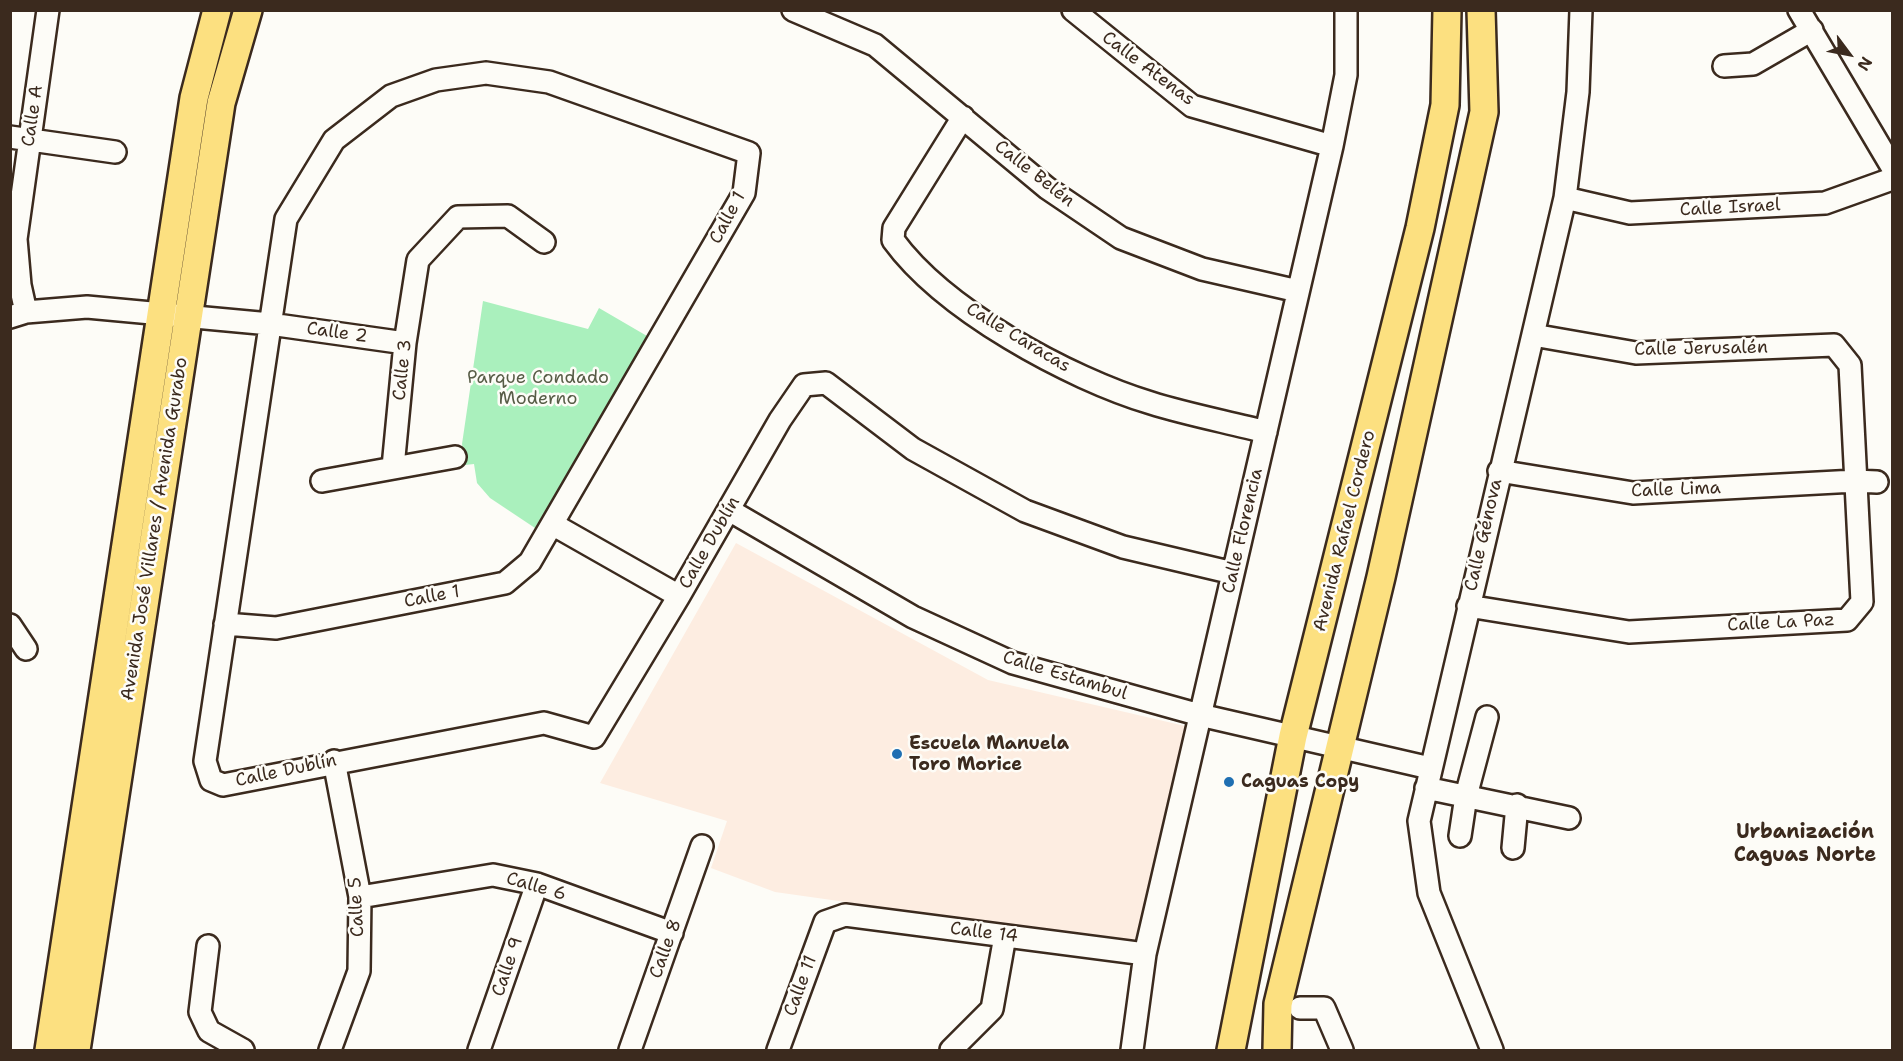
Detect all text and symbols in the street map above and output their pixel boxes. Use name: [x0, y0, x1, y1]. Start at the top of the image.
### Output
north arrow: [1819, 24, 1879, 84]
street label: Calle Atenas: [1097, 27, 1199, 111]
text: N: [1852, 53, 1877, 75]
street label: Calle A: [18, 84, 48, 148]
street label: Calle Belén: [990, 136, 1078, 212]
street label: Calle 1: [705, 188, 751, 248]
street label: Calle Israel: [1679, 195, 1781, 221]
street label: Calle Caracas: [962, 298, 1074, 378]
street label: Calle 2: [305, 318, 369, 348]
street label: Calle Jerusalén: [1634, 337, 1768, 361]
street label: Calle 3: [389, 338, 417, 402]
street label: Avenida José Villares / Avenida Gurabo: [117, 356, 193, 702]
park label: Parque Condado Moderno: [467, 367, 609, 410]
street label: Avenida Rafael Cordero: [1310, 428, 1380, 634]
street label: Calle Florencia: [1218, 466, 1268, 596]
street label: Calle Génova: [1461, 477, 1507, 593]
street label: Calle Lima: [1631, 478, 1721, 502]
street label: Calle Dublín: [675, 493, 745, 593]
street label: Calle 1: [402, 581, 462, 613]
street label: Calle La Paz: [1727, 609, 1835, 637]
street label: Calle Estambul: [1000, 647, 1130, 705]
place label: Escuela Manuela Toro Morice: [909, 733, 1069, 776]
marker: Escuela Manuela Toro Morice: [890, 747, 904, 761]
street label: Calle Dublín: [233, 750, 339, 792]
place label: Caguas Copy: [1241, 771, 1359, 793]
marker: Caguas Copy: [1222, 775, 1236, 789]
district label: Urbanización Caguas Norte: [1734, 821, 1876, 868]
street label: Calle 6: [503, 868, 569, 906]
street label: Calle 5: [345, 877, 369, 937]
street label: Calle 8: [645, 916, 687, 982]
street label: Calle 14: [949, 918, 1019, 948]
street label: Calle 9: [488, 934, 528, 1000]
street label: Calle 11: [780, 953, 822, 1019]

